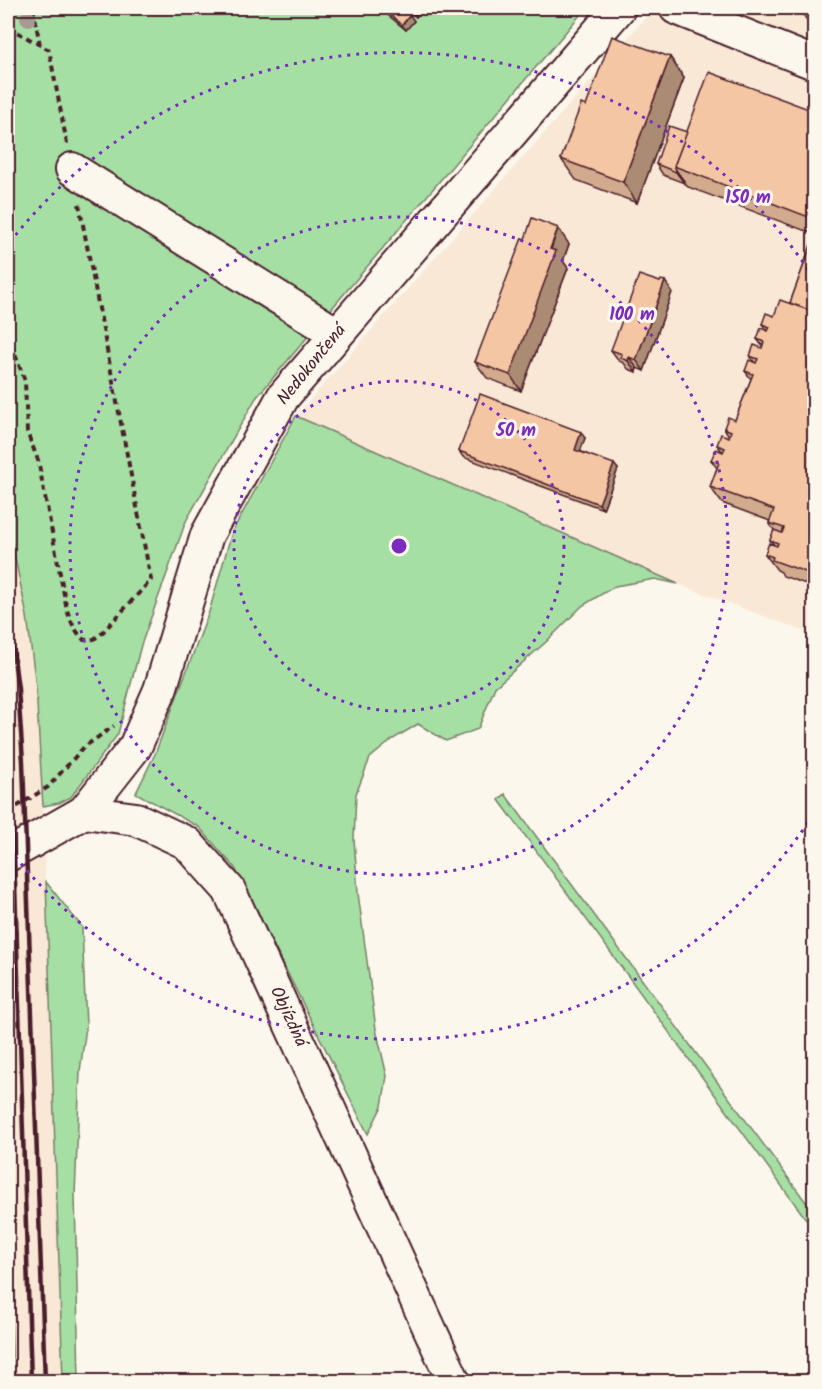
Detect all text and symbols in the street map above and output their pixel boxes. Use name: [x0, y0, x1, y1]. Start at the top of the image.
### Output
text: 150 m: [725, 184, 771, 213]
text: 100 m: [609, 301, 655, 330]
street label: Nedokončená: [270, 317, 355, 412]
text: 50 m: [495, 417, 536, 446]
centre of rings: [389, 536, 409, 556]
street label: Objízdná: [261, 982, 315, 1054]

